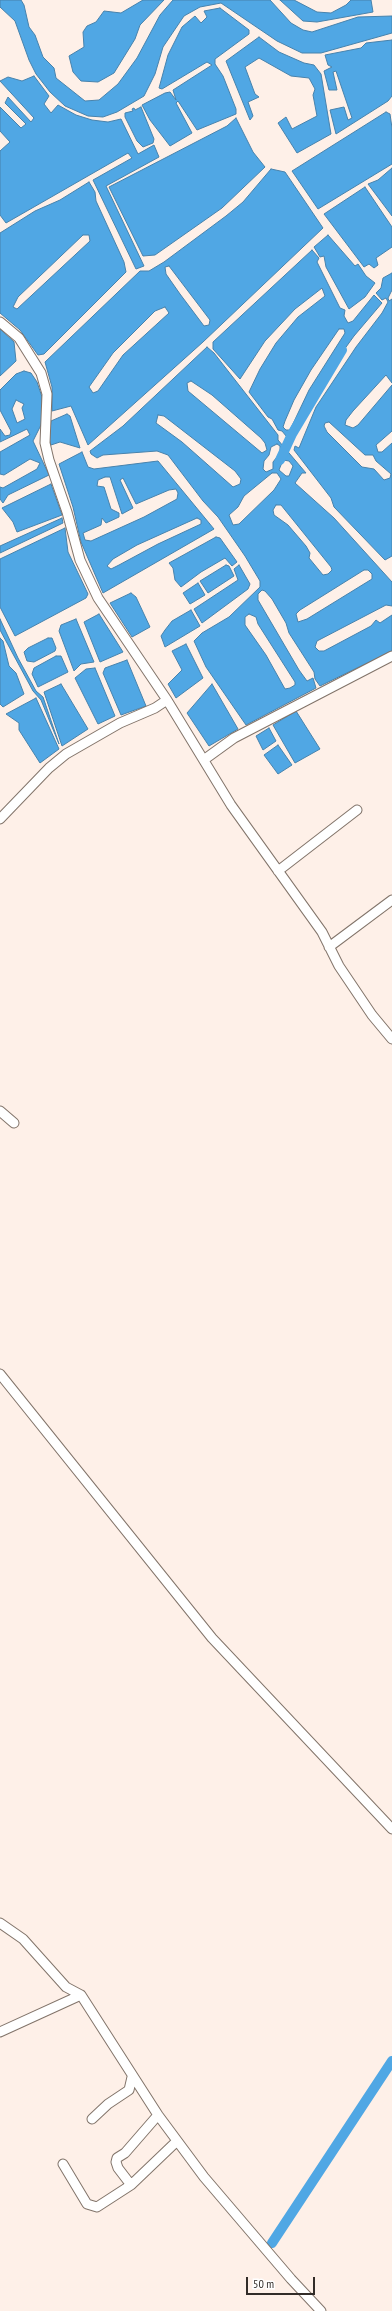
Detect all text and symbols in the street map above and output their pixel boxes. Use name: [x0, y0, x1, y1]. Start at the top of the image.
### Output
scale bar: [248, 2269, 317, 2295]
text: 50 m: [253, 2276, 274, 2291]

